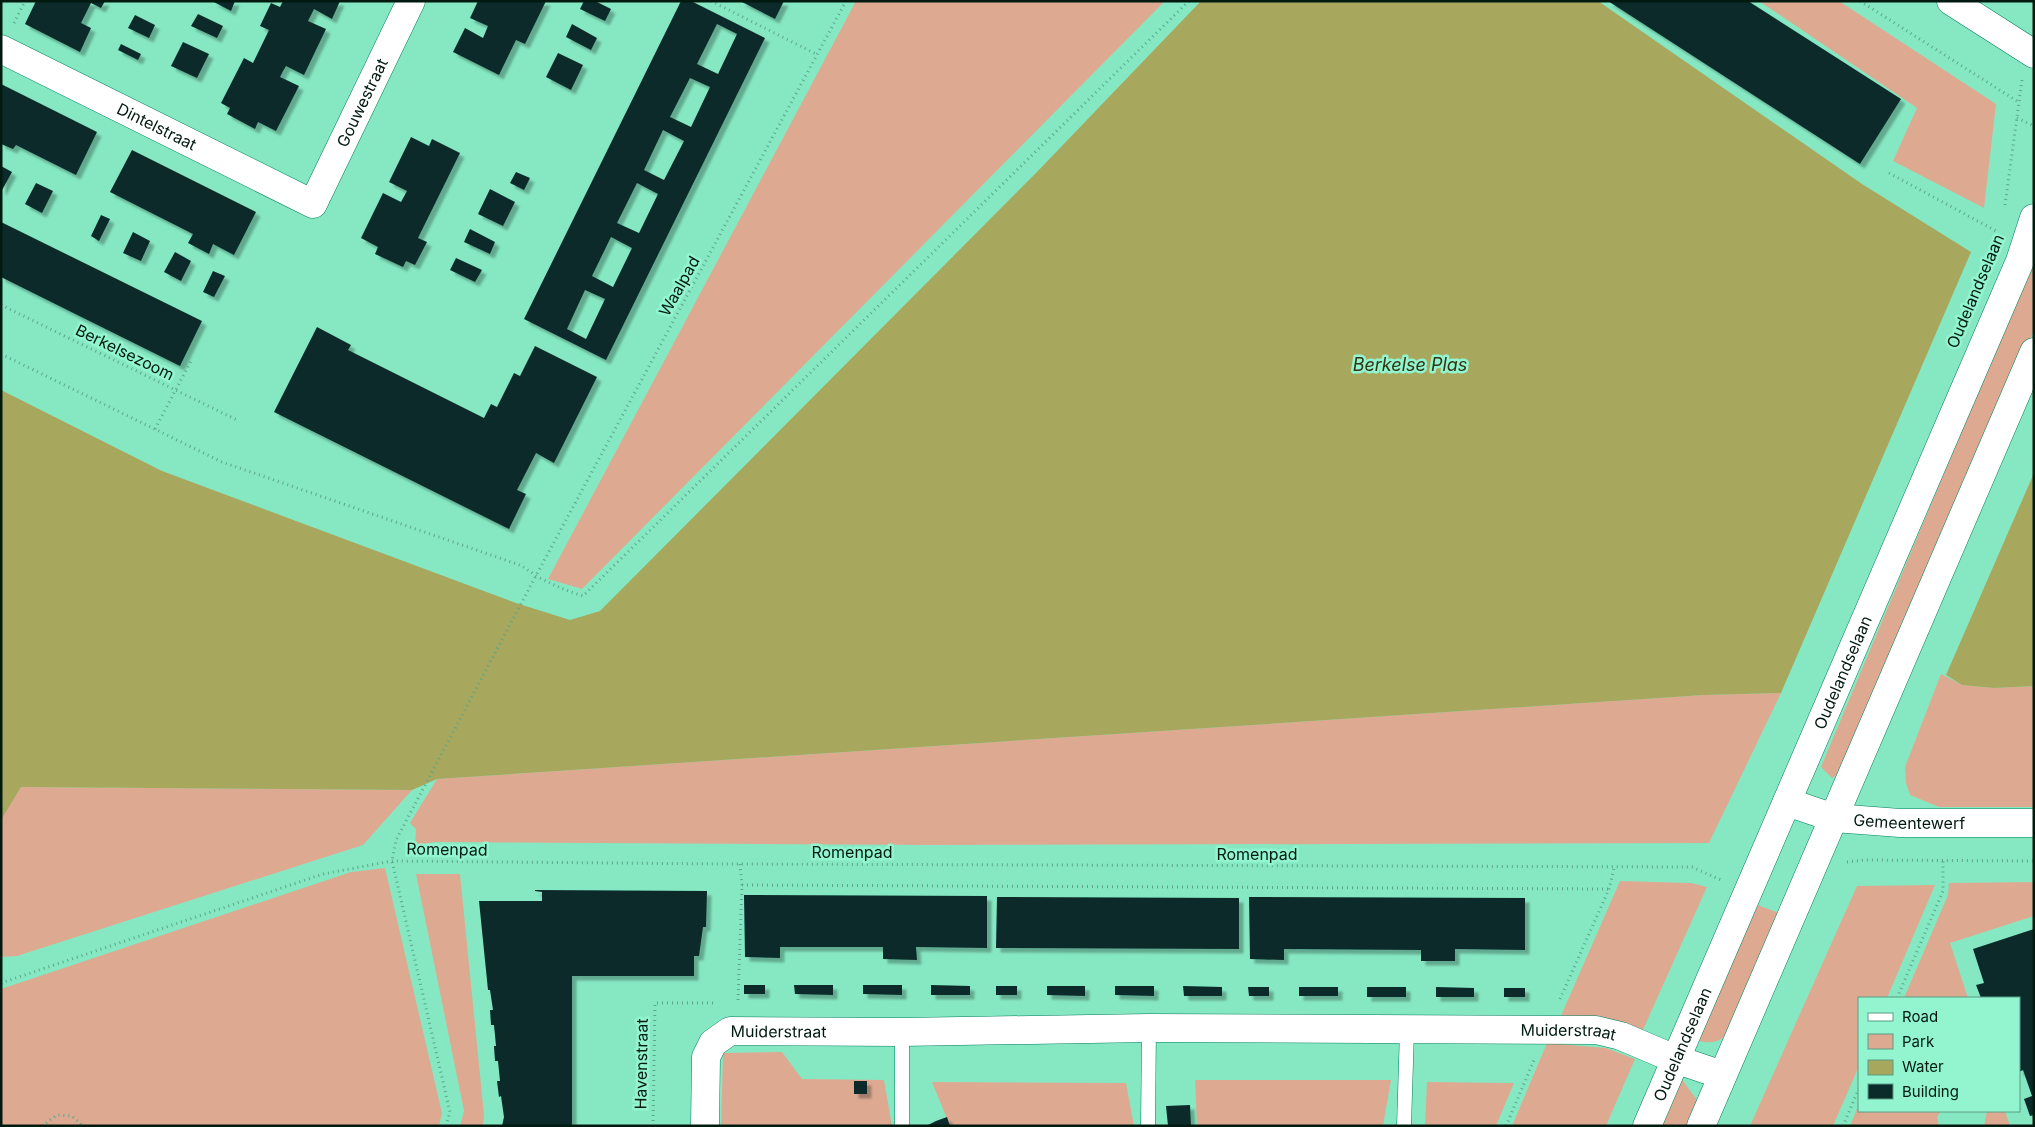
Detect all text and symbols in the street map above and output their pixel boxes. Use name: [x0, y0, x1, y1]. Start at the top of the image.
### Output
street label: Gouwestraat: [332, 55, 392, 150]
street label: Dintelstraat: [114, 98, 200, 155]
street label: Oudelandselaan: [1942, 231, 2008, 351]
street label: Waalpad: [654, 252, 704, 320]
street label: Berkelsezoom: [73, 320, 177, 384]
water label: Berkelse Plas: [1353, 354, 1467, 375]
street label: Oudelandselaan: [1809, 612, 1876, 732]
street label: Gemeentewerf: [1853, 809, 1965, 833]
street label: Romenpad: [406, 838, 488, 860]
street label: Romenpad: [811, 842, 893, 862]
street label: Romenpad: [1216, 844, 1298, 864]
street label: Oudelandselaan: [1649, 984, 1716, 1104]
legend: [1858, 997, 2020, 1112]
text: Road: [1902, 1007, 1938, 1026]
street label: Havenstraat: [630, 1018, 652, 1110]
street label: Muiderstraat: [1521, 1020, 1618, 1044]
street label: Muiderstraat: [731, 1021, 827, 1042]
text: Park: [1902, 1032, 1935, 1051]
text: Water: [1902, 1057, 1944, 1076]
text: Building: [1902, 1082, 1959, 1101]

